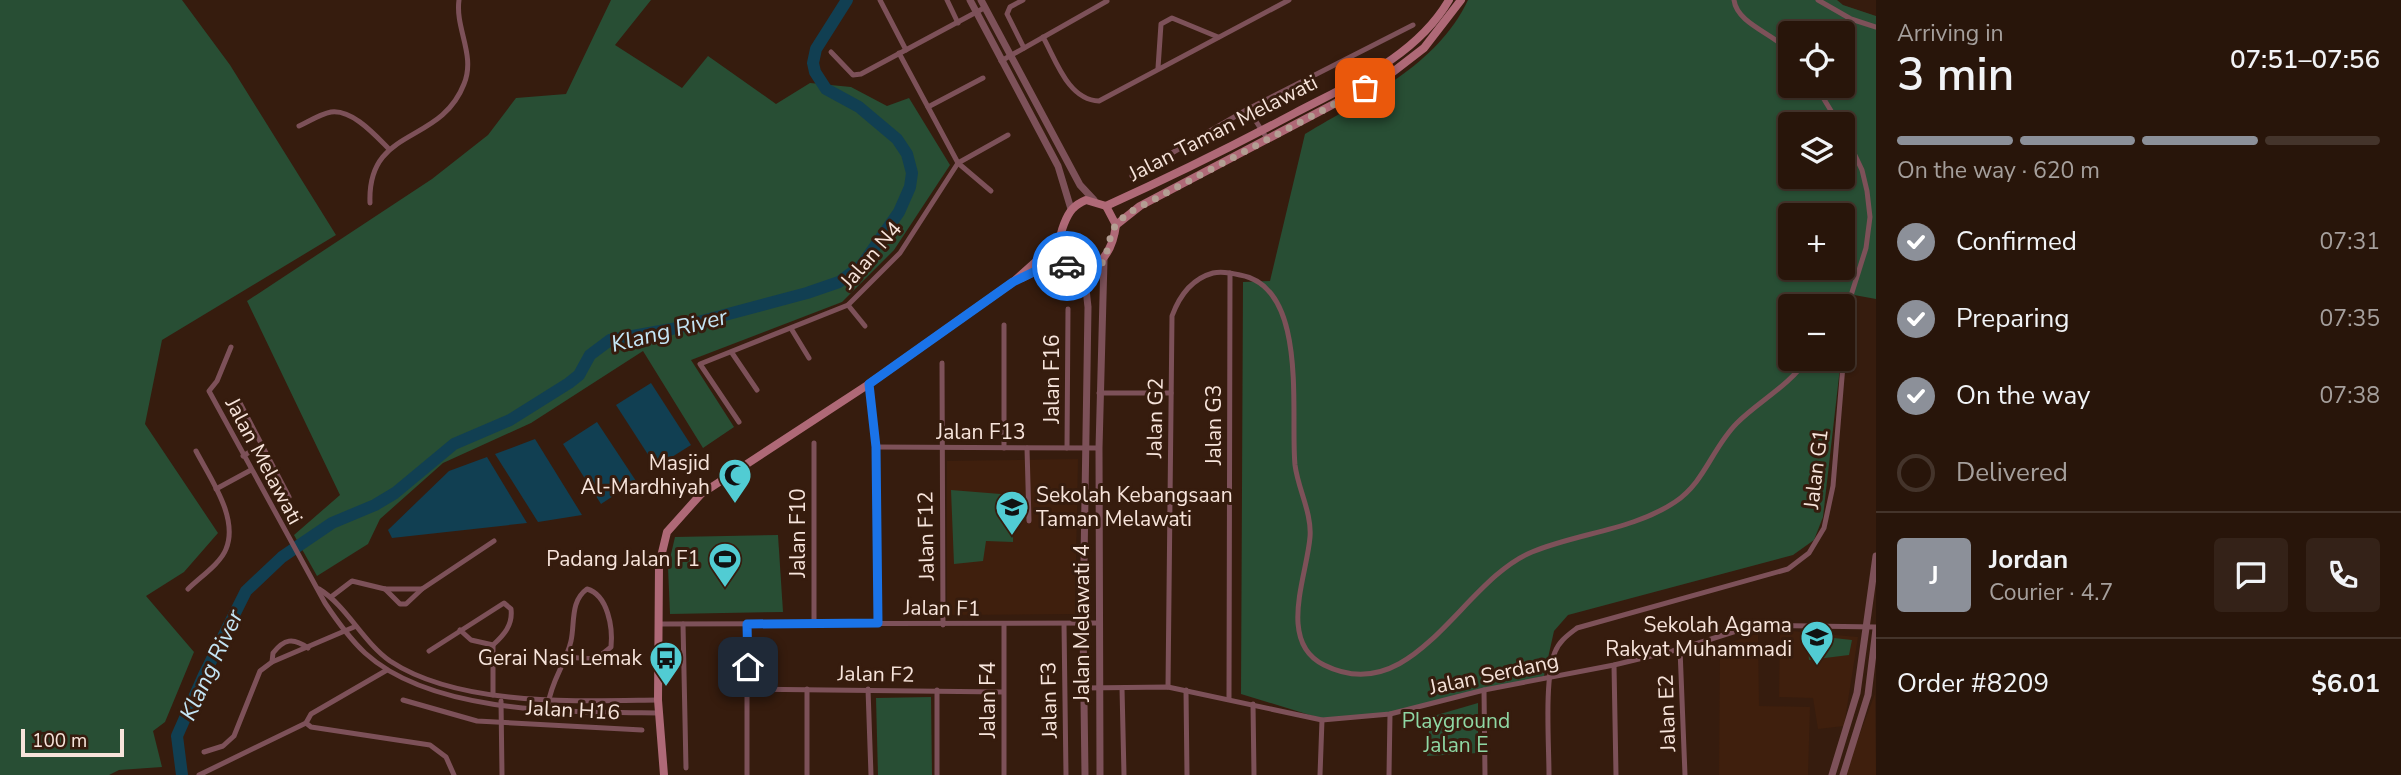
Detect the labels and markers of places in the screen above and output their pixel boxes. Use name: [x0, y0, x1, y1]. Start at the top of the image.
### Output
pin: [1335, 58, 1395, 118]
place label: Masjid Al-Mardhiyah: [581, 449, 710, 501]
mosque icon: Masjid Al-Mardhiyah: [716, 456, 754, 505]
place label: Sekolah Kebangsaan Taman Melawati: [1036, 481, 1233, 533]
school or university icon: Sekolah Kebangsaan Taman Melawati: [993, 488, 1031, 537]
sports icon: Padang Jalan F1: [706, 540, 744, 589]
place label: Padang Jalan F1: [546, 545, 700, 573]
place label: Sekolah Agama Rakyat Muhammadi: [1605, 611, 1792, 663]
school or university icon: Sekolah Agama Rakyat Muhammadi: [1798, 618, 1836, 667]
pin: [718, 637, 778, 697]
bus stop icon: Gerai Nasi Lemak: [647, 639, 685, 688]
place label: Gerai Nasi Lemak: [478, 644, 642, 672]

